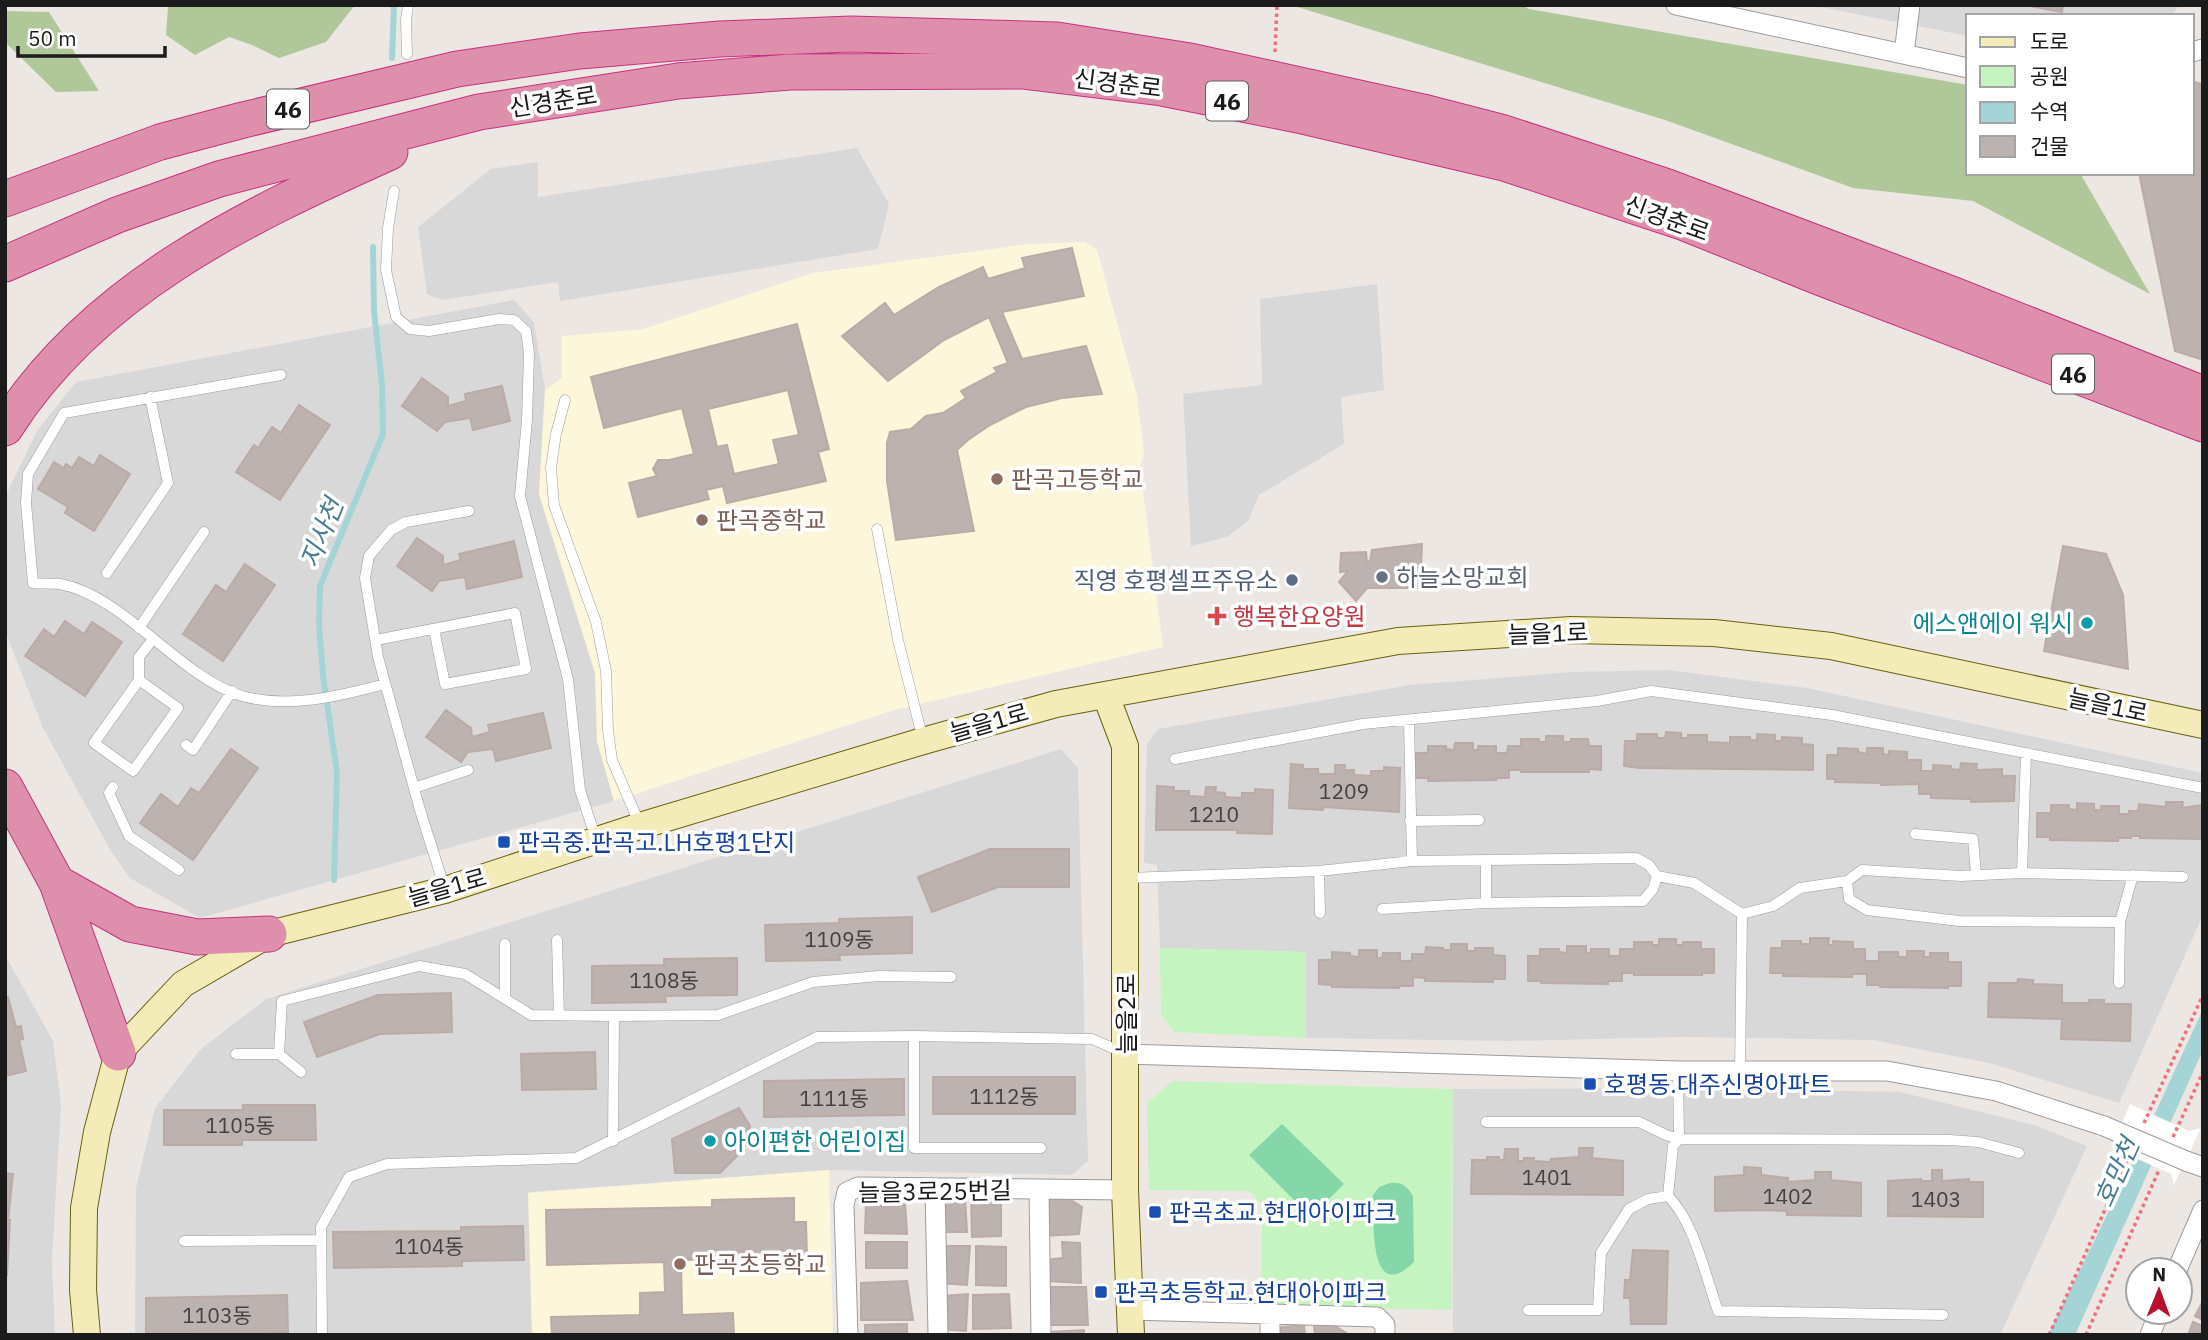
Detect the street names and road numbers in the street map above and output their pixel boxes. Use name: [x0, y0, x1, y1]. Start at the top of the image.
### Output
street label: 신경춘로: [1072, 62, 1164, 104]
street label: 신경춘로: [507, 78, 599, 124]
road number: 46: [1206, 82, 1248, 120]
road number: 46: [267, 90, 309, 128]
street label: 신경춘로: [1620, 188, 1714, 248]
road number: 46: [2052, 354, 2094, 394]
street label: 늘을1로: [1507, 616, 1589, 650]
street label: 늘을1로: [2065, 681, 2151, 729]
street label: 늘을1로: [946, 696, 1032, 748]
street label: 늘을1로: [404, 861, 490, 913]
street label: 늘을2로: [1110, 974, 1142, 1054]
street label: 늘을3로25번길: [858, 1174, 1012, 1208]

